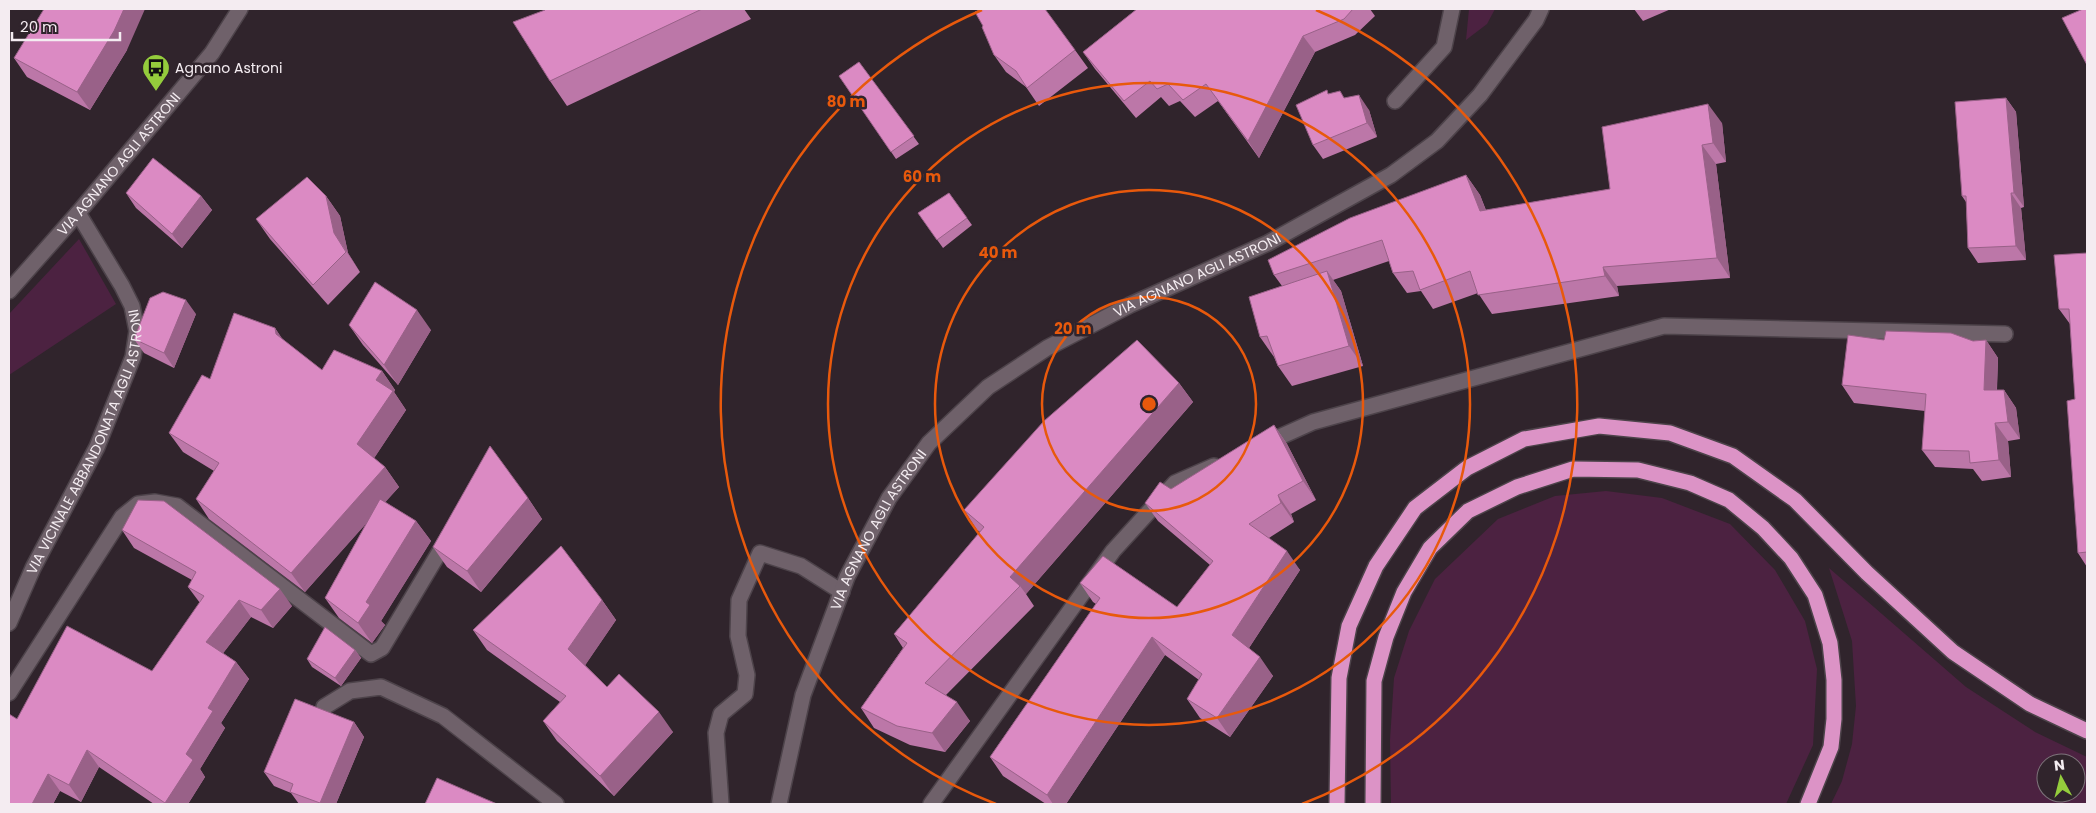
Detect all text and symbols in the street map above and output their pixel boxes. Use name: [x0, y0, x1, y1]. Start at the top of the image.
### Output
scale bar: [12, 10, 120, 42]
text: 20 m: [20, 16, 58, 37]
bus stop icon: Agnano Astroni: [141, 53, 171, 92]
place label: Agnano Astroni: [175, 58, 282, 78]
street label: VIA AGNANO AGLI ASTRONI: [53, 88, 185, 240]
text: 80 m: [827, 91, 865, 112]
text: 60 m: [903, 166, 941, 187]
street label: VIA AGNANO AGLI ASTRONI: [1110, 228, 1284, 322]
text: 40 m: [978, 242, 1018, 263]
street label: VIA VICINALE ABBANDONATA AGLI ASTRONI: [21, 308, 147, 578]
text: 20 m: [1054, 318, 1092, 339]
centre of rings: [1140, 395, 1158, 413]
street label: VIA AGNANO AGLI ASTRONI: [826, 445, 931, 613]
north arrow: [2036, 753, 2086, 803]
text: N: [2053, 755, 2066, 776]

